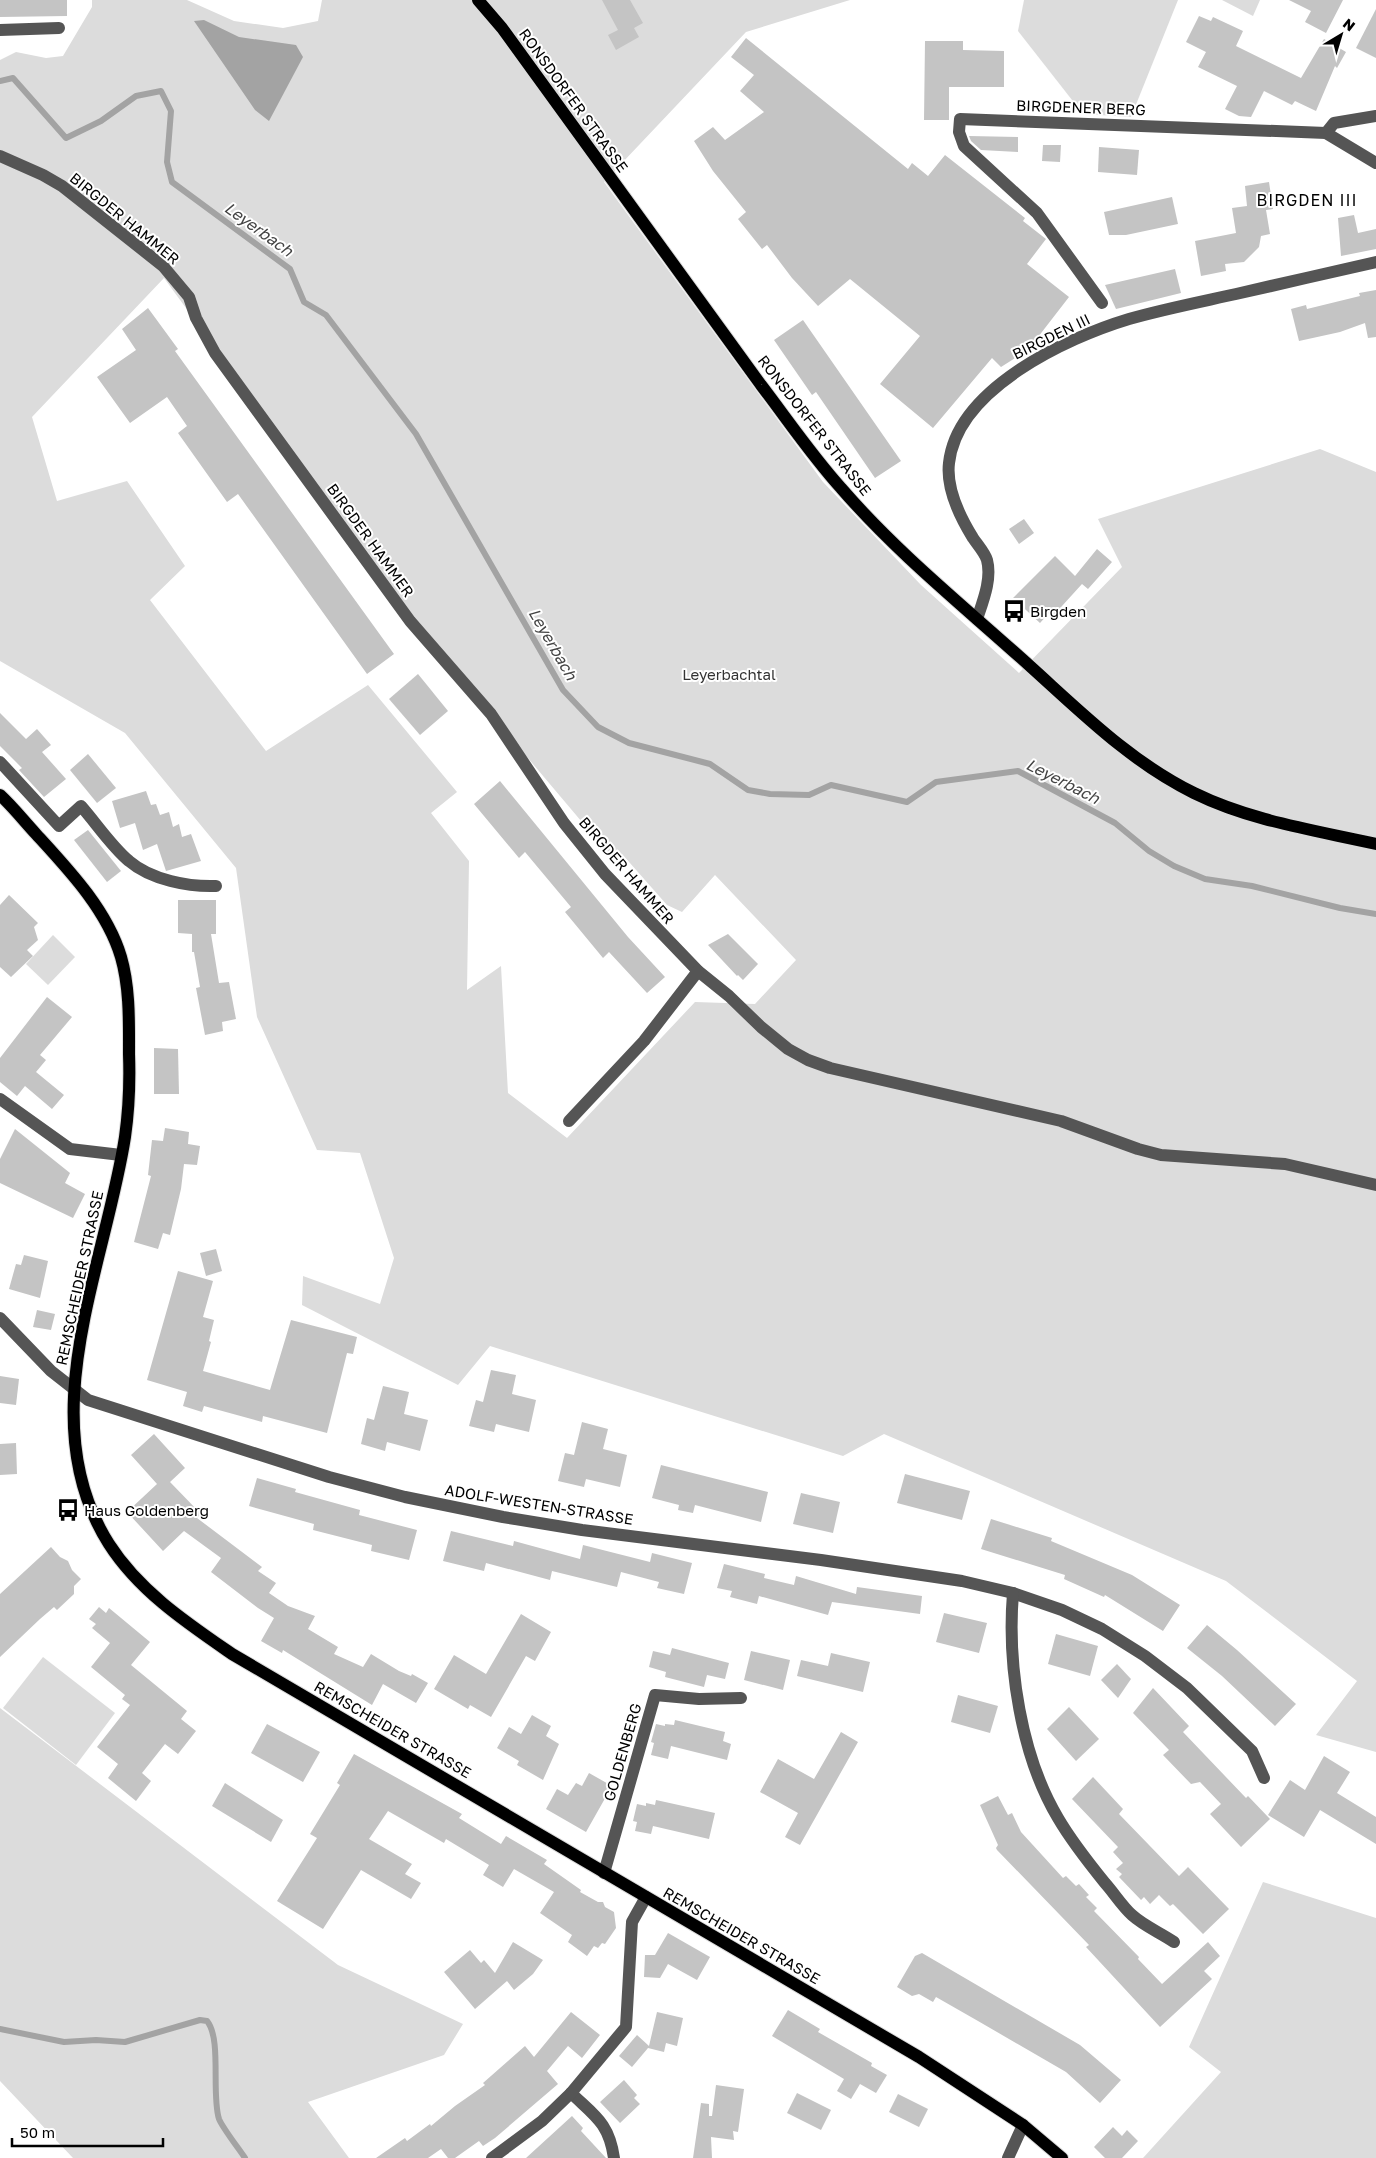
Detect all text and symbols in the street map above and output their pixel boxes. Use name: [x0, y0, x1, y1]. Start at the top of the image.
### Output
north arrow: [1316, 10, 1366, 60]
text: N: [1340, 14, 1359, 34]
street label: RONSDORFER STRASSE: [516, 25, 632, 175]
street label: BIRGDENER BERG: [1016, 96, 1146, 118]
street label: BIRGDER HAMMER: [67, 168, 183, 268]
district label: BIRGDEN III: [1256, 190, 1358, 210]
water label: Leyerbach: [221, 198, 298, 261]
street label: BIRGDEN III: [1009, 309, 1093, 363]
street label: RONSDORFER STRASSE: [755, 351, 875, 499]
street label: BIRGDER HAMMER: [324, 480, 418, 600]
bus stop icon: Birgden: [1001, 598, 1027, 624]
place label: Birgden: [1030, 602, 1086, 620]
water label: Leyerbach: [524, 605, 582, 684]
park label: Leyerbachtal: [682, 665, 776, 683]
water label: Leyerbach: [1023, 754, 1104, 808]
street label: BIRGDER HAMMER: [576, 813, 678, 927]
street label: REMSCHEIDER STRASSE: [52, 1189, 106, 1367]
street label: ADOLF-WESTEN-STRASSE: [443, 1480, 635, 1528]
bus stop icon: Haus Goldenberg: [55, 1497, 81, 1523]
place label: Haus Goldenberg: [84, 1501, 209, 1519]
street label: REMSCHEIDER STRASSE: [311, 1677, 475, 1781]
street label: GOLDENBERG: [599, 1701, 645, 1803]
street label: REMSCHEIDER STRASSE: [660, 1883, 824, 1987]
scale bar: [12, 2116, 164, 2148]
text: 50 m: [20, 2123, 55, 2141]

